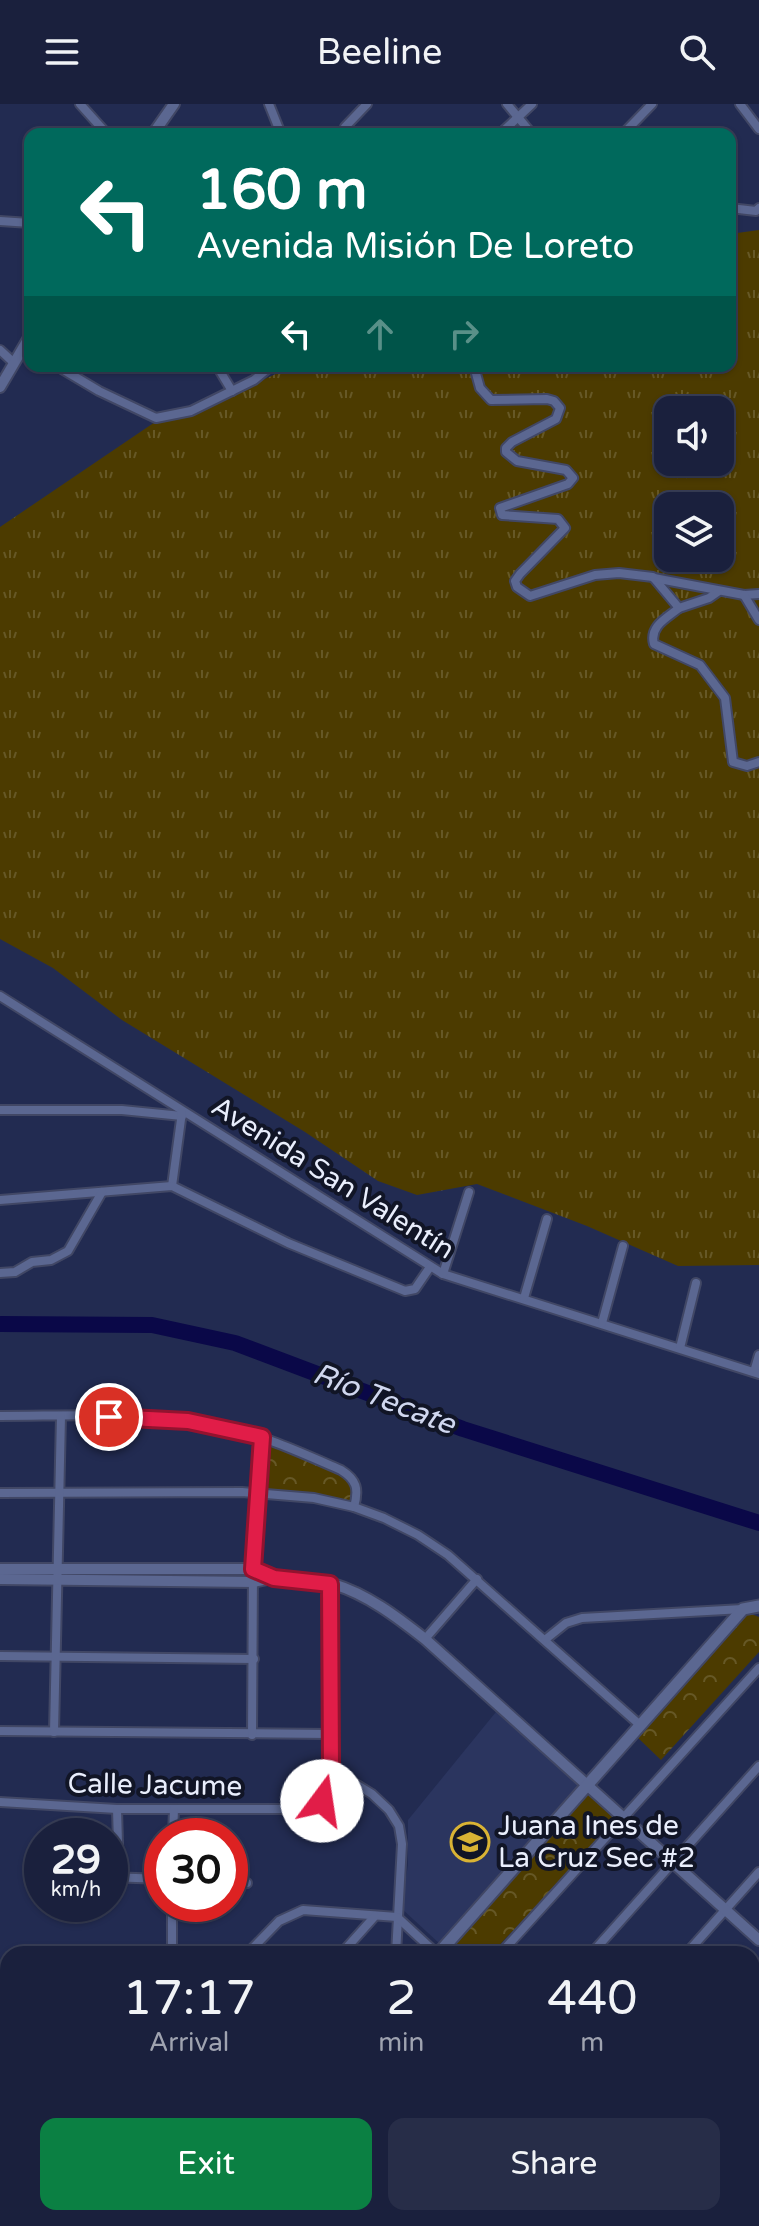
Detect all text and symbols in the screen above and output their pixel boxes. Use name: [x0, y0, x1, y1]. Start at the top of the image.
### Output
icon: menu: [40, 30, 84, 74]
icon: search: [675, 30, 719, 74]
text: Beeline: [317, 31, 442, 74]
text: 160 m: [196, 157, 367, 224]
icon: left: [64, 160, 168, 264]
text: Avenida Misión De Loreto: [196, 225, 634, 268]
icon: left: [274, 312, 318, 356]
icon: ahead: [358, 312, 402, 356]
icon: right: [442, 312, 486, 356]
map controls: [654, 396, 734, 572]
button: sound: [654, 396, 734, 476]
button: layers: [654, 492, 734, 572]
street label: Avenida San Valentín: [205, 1089, 461, 1267]
water label: Río Tecate: [308, 1355, 462, 1444]
pin: [75, 1383, 143, 1451]
icon: arrive: [87, 1395, 131, 1439]
position arrow: [280, 1759, 364, 1843]
street label: Calle Jacume: [67, 1766, 243, 1804]
place label: Juana Ines de La Cruz Sec #2: [498, 1809, 695, 1875]
speed limit sign: 30: [144, 1818, 248, 1922]
school or university icon: Juana Ines de La Cruz Sec #2: [449, 1821, 491, 1863]
text: 29: [51, 1836, 101, 1884]
text: km/h: [51, 1878, 101, 1902]
text: 17:17: [123, 1970, 256, 2028]
text: 2: [386, 1970, 416, 2028]
text: 440: [547, 1970, 637, 2028]
text: Arrival: [149, 2027, 229, 2058]
text: min: [378, 2027, 424, 2058]
text: m: [580, 2027, 604, 2058]
button: Exit: [40, 2118, 372, 2210]
button: Share: [388, 2118, 720, 2210]

